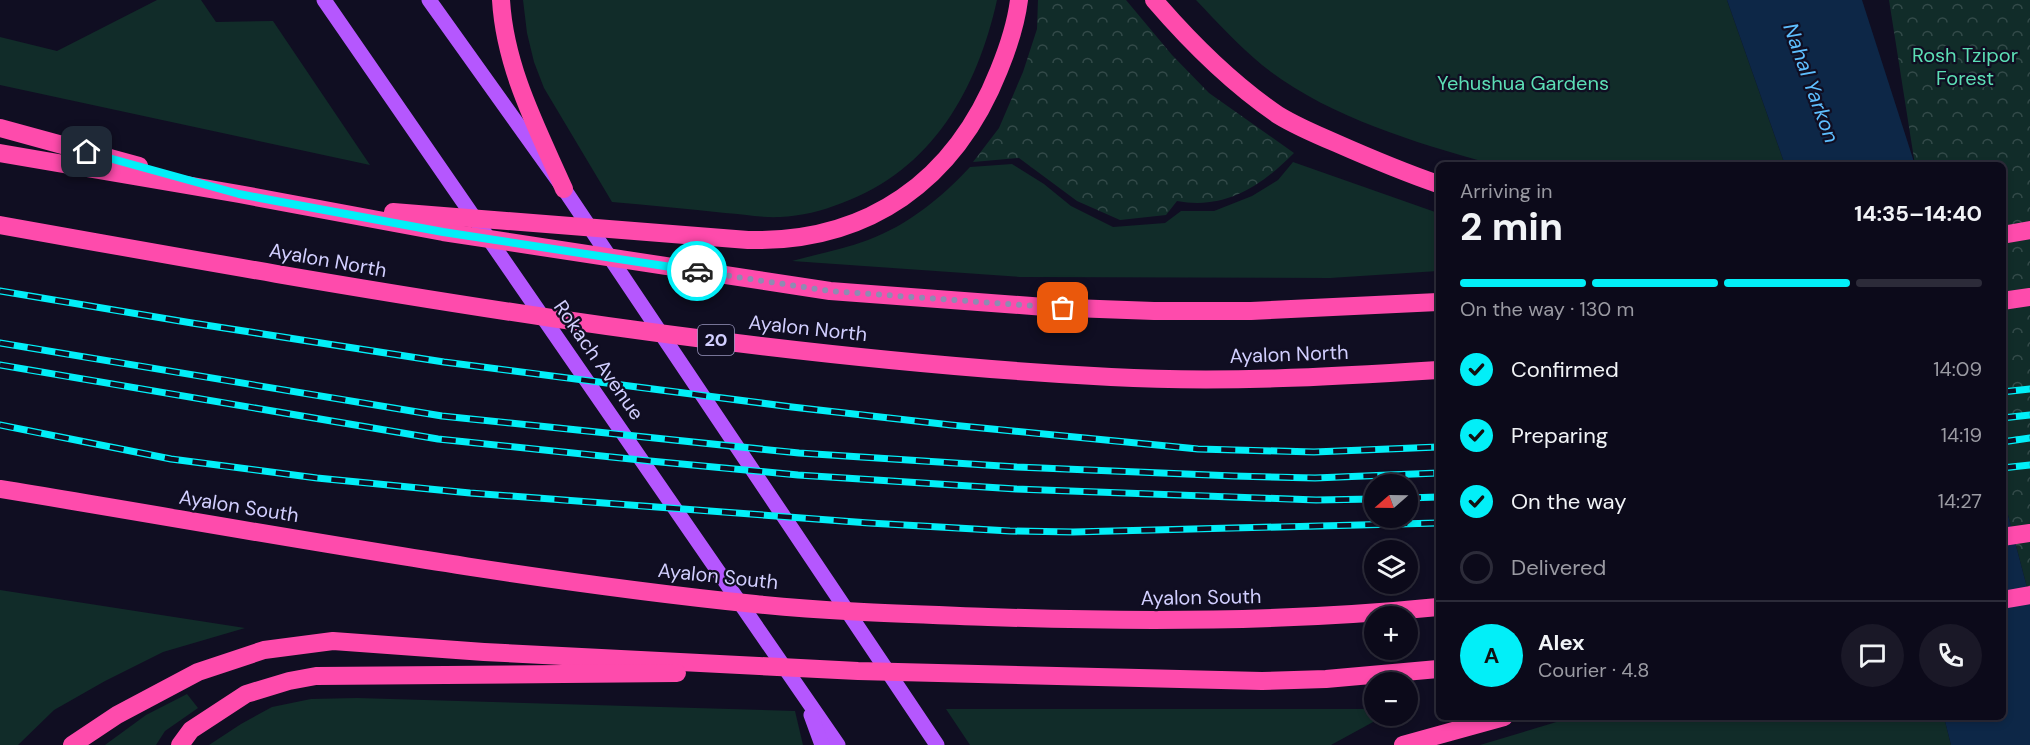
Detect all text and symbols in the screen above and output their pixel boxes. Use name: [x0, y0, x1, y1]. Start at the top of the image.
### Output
water label: Nahal Yarkon: [1776, 19, 1846, 147]
park label: Rosh Tzipor Forest: [1912, 42, 2018, 91]
park label: Yehushua Gardens: [1437, 70, 1609, 96]
pin: [61, 126, 112, 177]
icon: home: [70, 135, 103, 168]
text: Arriving in: [1460, 178, 1552, 204]
text: 14:35–14:40: [1854, 199, 1982, 228]
text: 2 min: [1460, 201, 1563, 252]
street label: Ayalon North: [267, 237, 389, 283]
courier: [667, 241, 727, 301]
icon: car: [681, 255, 714, 288]
pin: [1037, 282, 1088, 333]
icon: bag: [1046, 291, 1079, 324]
street label: Rokach Avenue: [548, 295, 650, 425]
text: On the way · 130 m: [1460, 296, 1634, 322]
street label: Ayalon North: [747, 309, 869, 347]
road number: 20: [698, 325, 734, 355]
street label: Ayalon North: [1229, 339, 1349, 369]
icon: check: [1460, 353, 1493, 386]
text: Confirmed: [1511, 355, 1619, 384]
text: 14:09: [1933, 356, 1982, 382]
icon: check: [1460, 419, 1493, 452]
text: Preparing: [1511, 421, 1608, 450]
text: 14:19: [1941, 422, 1982, 448]
north arrow: [1364, 474, 1418, 528]
map controls: [1364, 474, 1418, 726]
street label: Ayalon South: [177, 484, 301, 528]
icon: check: [1460, 485, 1493, 518]
text: On the way: [1511, 487, 1626, 516]
text: 14:27: [1938, 488, 1982, 514]
button: layers: [1364, 540, 1418, 594]
text: Delivered: [1511, 553, 1606, 582]
street label: Ayalon South: [657, 557, 779, 595]
street label: Ayalon South: [1140, 583, 1262, 611]
button: +: [1364, 606, 1418, 660]
button: chat: [1841, 624, 1904, 687]
button: phone: [1919, 624, 1982, 687]
text: Alex: [1538, 628, 1585, 657]
text: A: [1484, 641, 1499, 670]
text: Courier · 4.8: [1538, 657, 1649, 683]
button: −: [1364, 672, 1418, 726]

